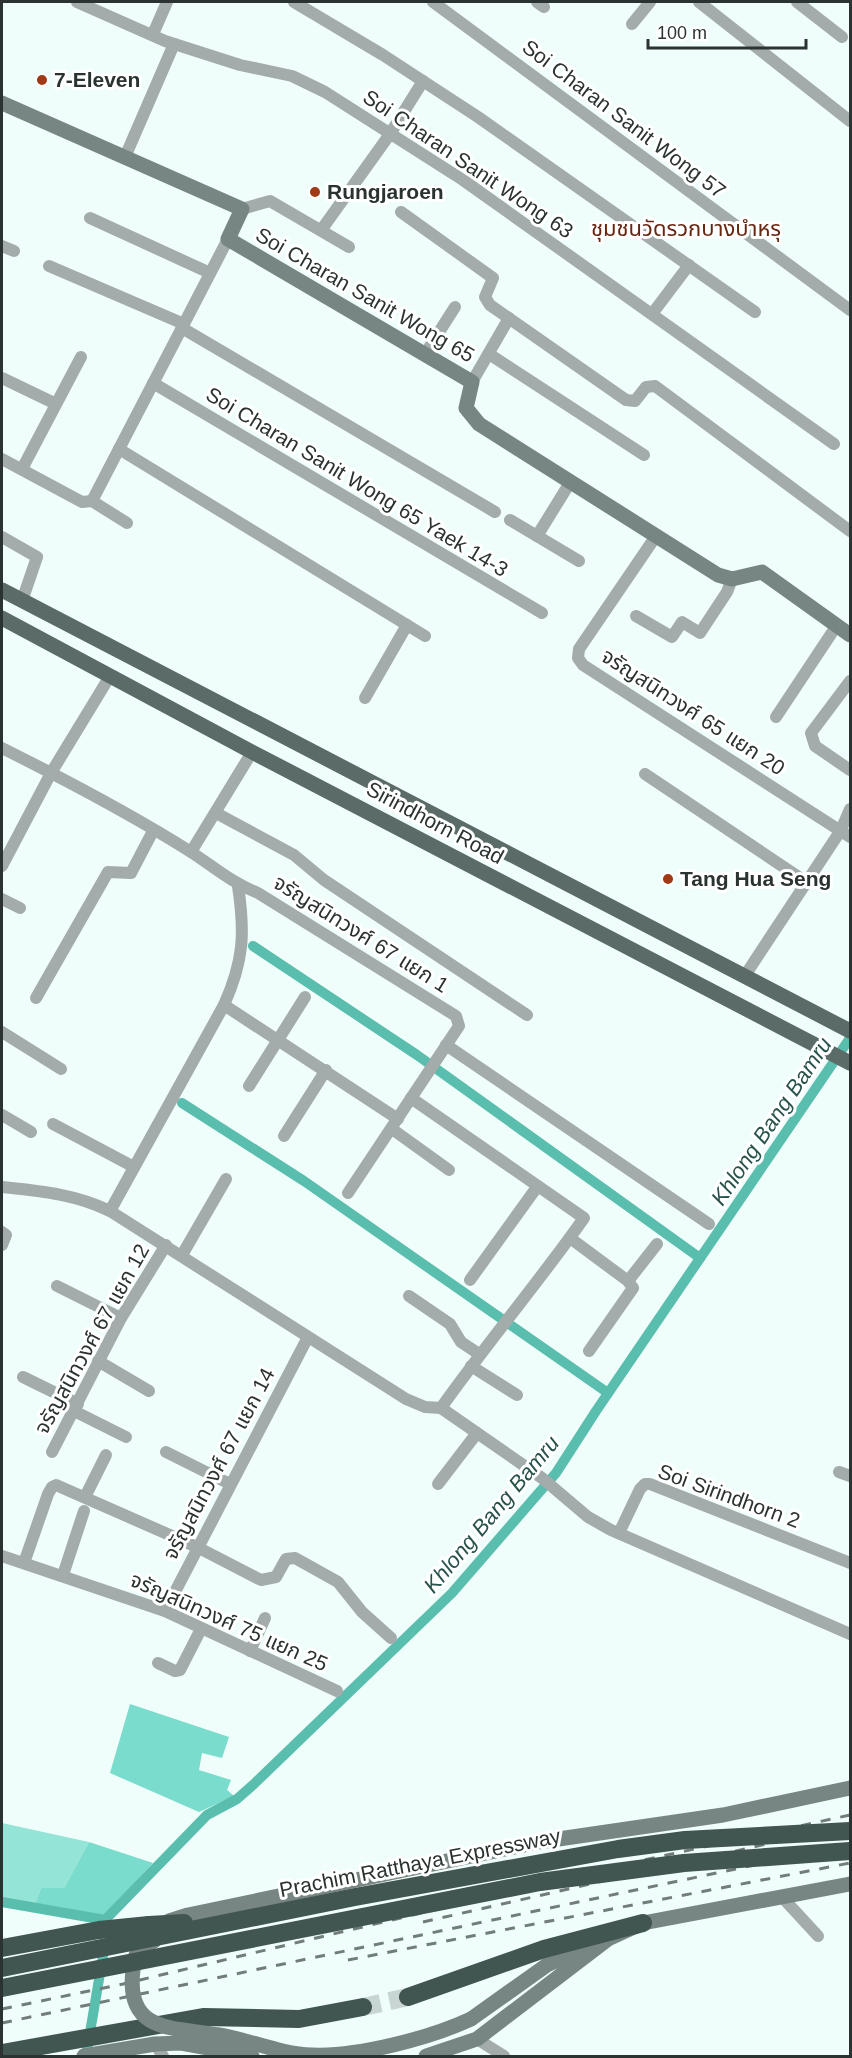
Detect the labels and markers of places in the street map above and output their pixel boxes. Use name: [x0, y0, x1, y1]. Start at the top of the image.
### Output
place label: 7-Eleven: [54, 68, 140, 91]
marker: 7-Eleven: [35, 73, 49, 87]
place label: Rungjaroen: [327, 180, 444, 203]
marker: Rungjaroen: [308, 185, 322, 199]
place label: Tang Hua Seng: [680, 867, 831, 890]
marker: Tang Hua Seng: [661, 872, 675, 886]

